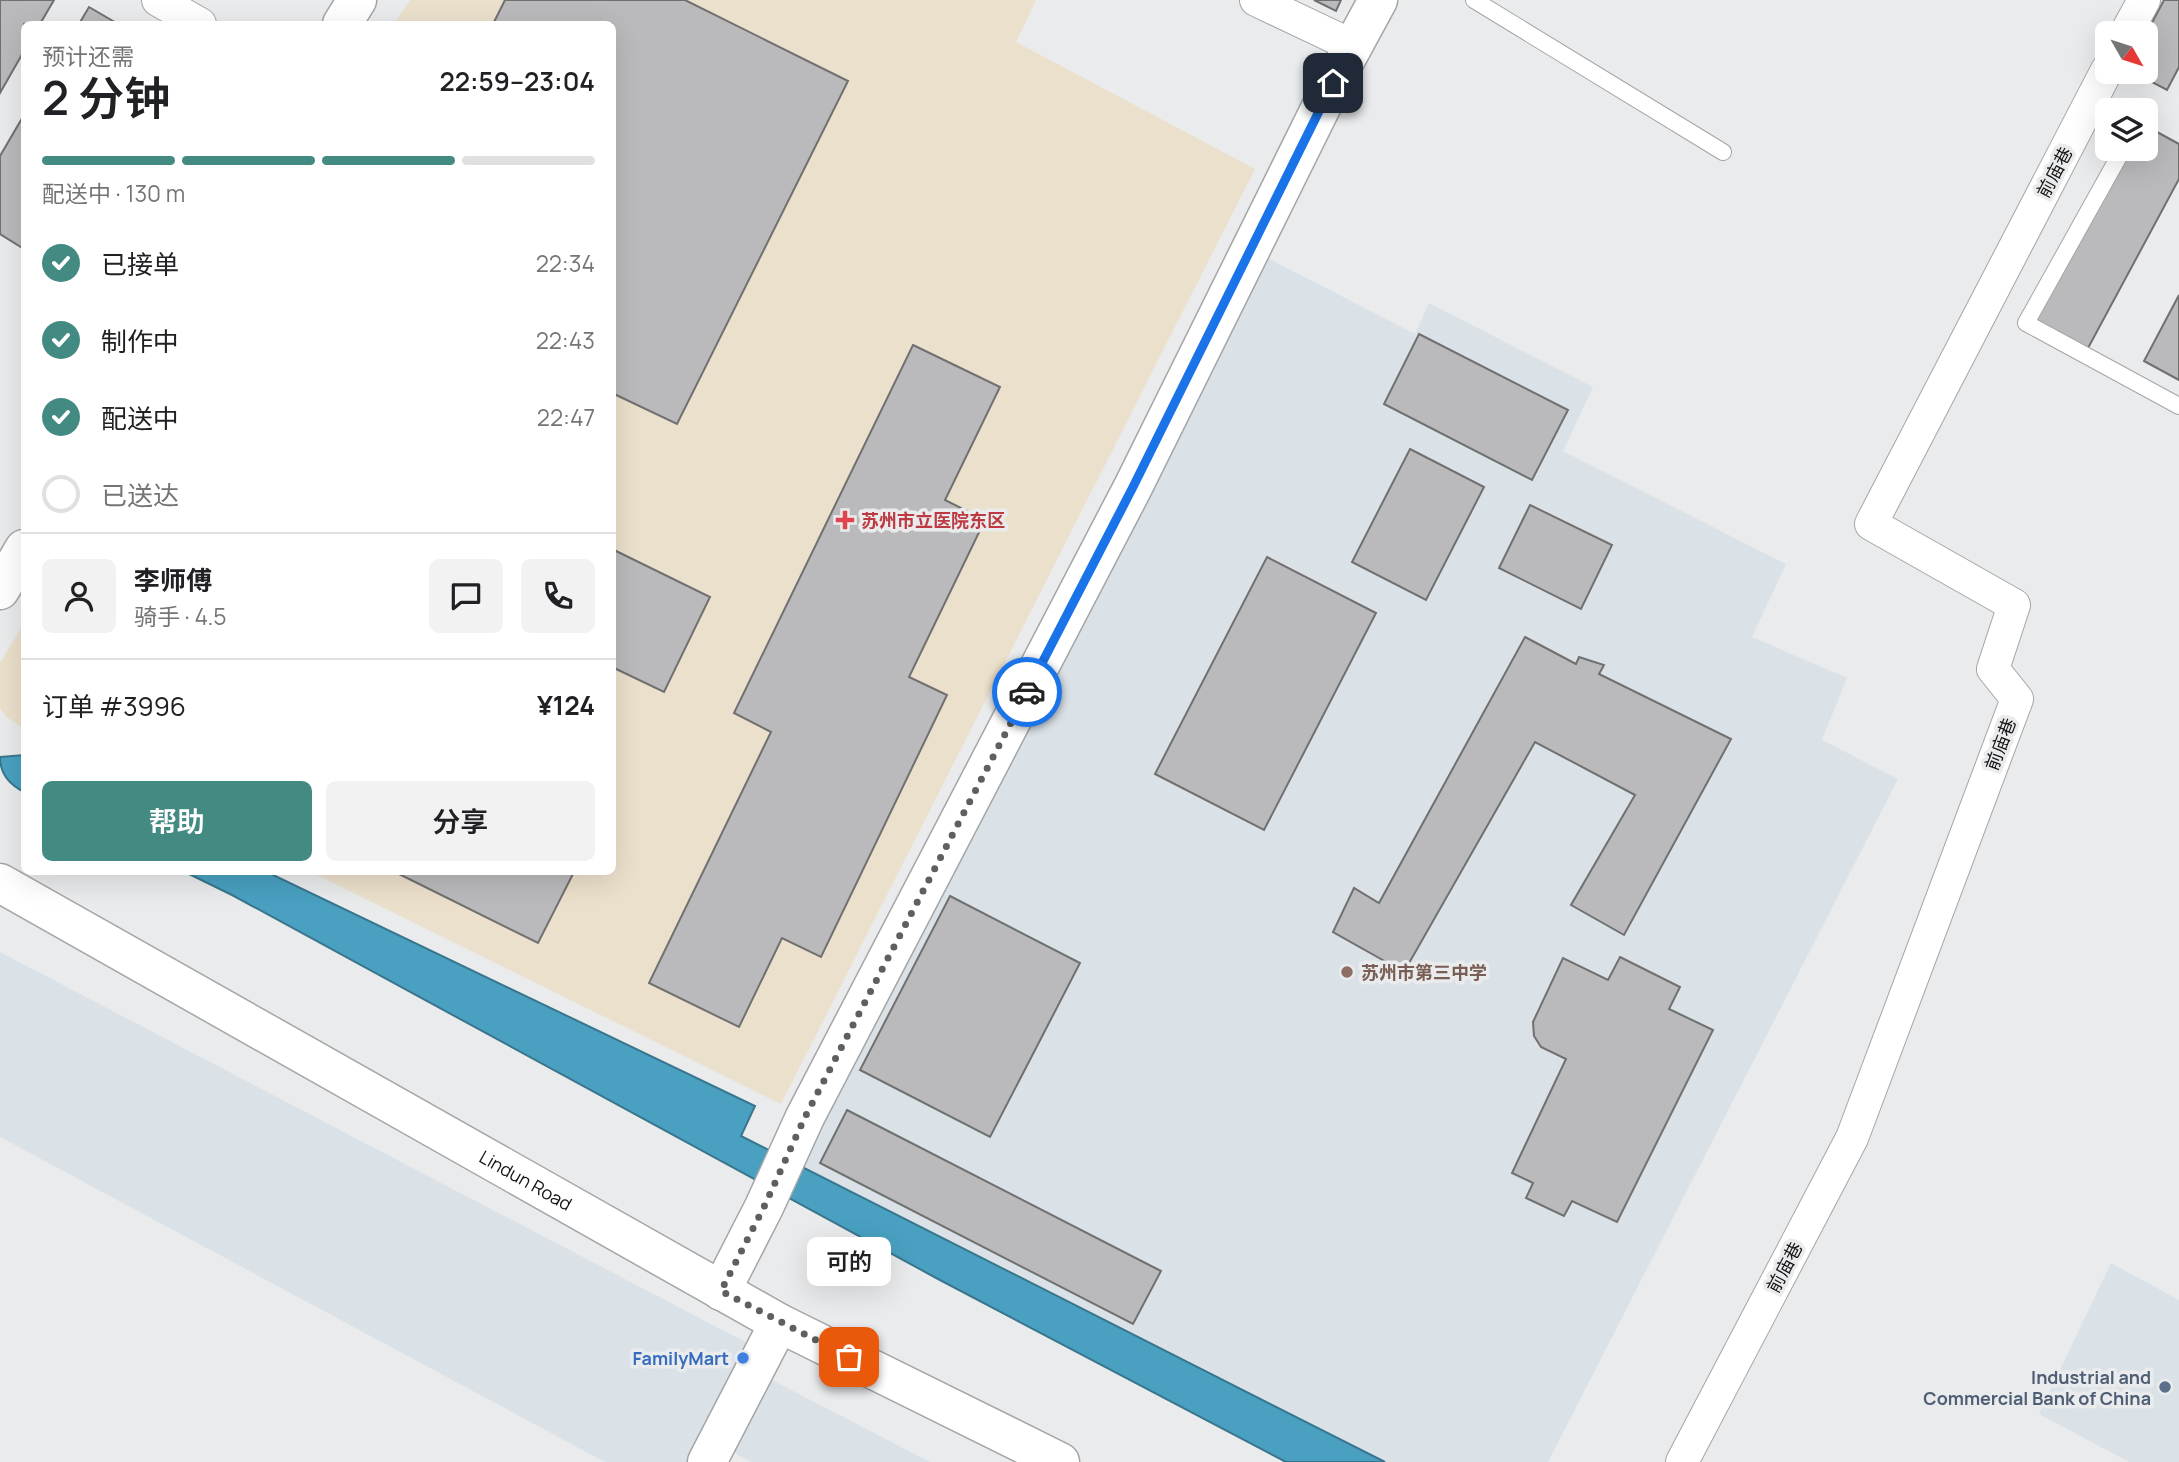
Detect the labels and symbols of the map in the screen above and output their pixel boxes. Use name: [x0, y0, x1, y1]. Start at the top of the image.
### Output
north arrow: [2095, 21, 2158, 84]
pin: [1303, 53, 1363, 113]
street label: 前庙巷: [2031, 143, 2077, 201]
place label: 苏州市立医院东区: [861, 508, 1005, 532]
marker: 苏州市立医院东区: [835, 510, 855, 530]
courier: [992, 657, 1062, 727]
street label: 前庙巷: [1979, 714, 2021, 774]
place label: 苏州市第三中学: [1361, 960, 1487, 984]
marker: 苏州市第三中学: [1339, 964, 1355, 980]
street label: Lindun Road: [475, 1144, 576, 1216]
callout: 可的: [807, 1238, 891, 1287]
street label: 前庙巷: [1761, 1238, 1807, 1296]
pin: [819, 1327, 879, 1387]
place label: FamilyMart: [632, 1346, 729, 1370]
marker: FamilyMart: [735, 1350, 751, 1366]
place label: Industrial and Commercial Bank of China: [1923, 1365, 2151, 1410]
marker: Industrial and Commercial Bank of China: [2157, 1379, 2173, 1395]

